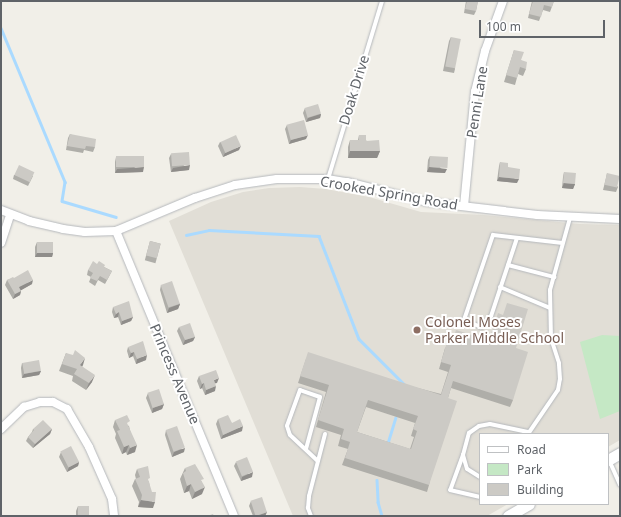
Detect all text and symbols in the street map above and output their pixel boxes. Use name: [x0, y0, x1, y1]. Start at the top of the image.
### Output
scale bar: [481, 12, 607, 38]
text: 100 m: [486, 18, 521, 35]
street label: Doak Drive: [335, 53, 373, 127]
street label: Penni Lane: [463, 65, 491, 139]
street label: Crooked Spring Road: [319, 173, 459, 213]
place label: Colonel Moses Parker Middle School: [425, 314, 564, 346]
street label: Princess Avenue: [146, 321, 204, 427]
marker: Colonel Moses Parker Middle School: [412, 325, 422, 335]
legend: [479, 433, 609, 505]
text: Road: [517, 441, 546, 458]
text: Park: [517, 461, 542, 478]
text: Building: [517, 481, 564, 498]

